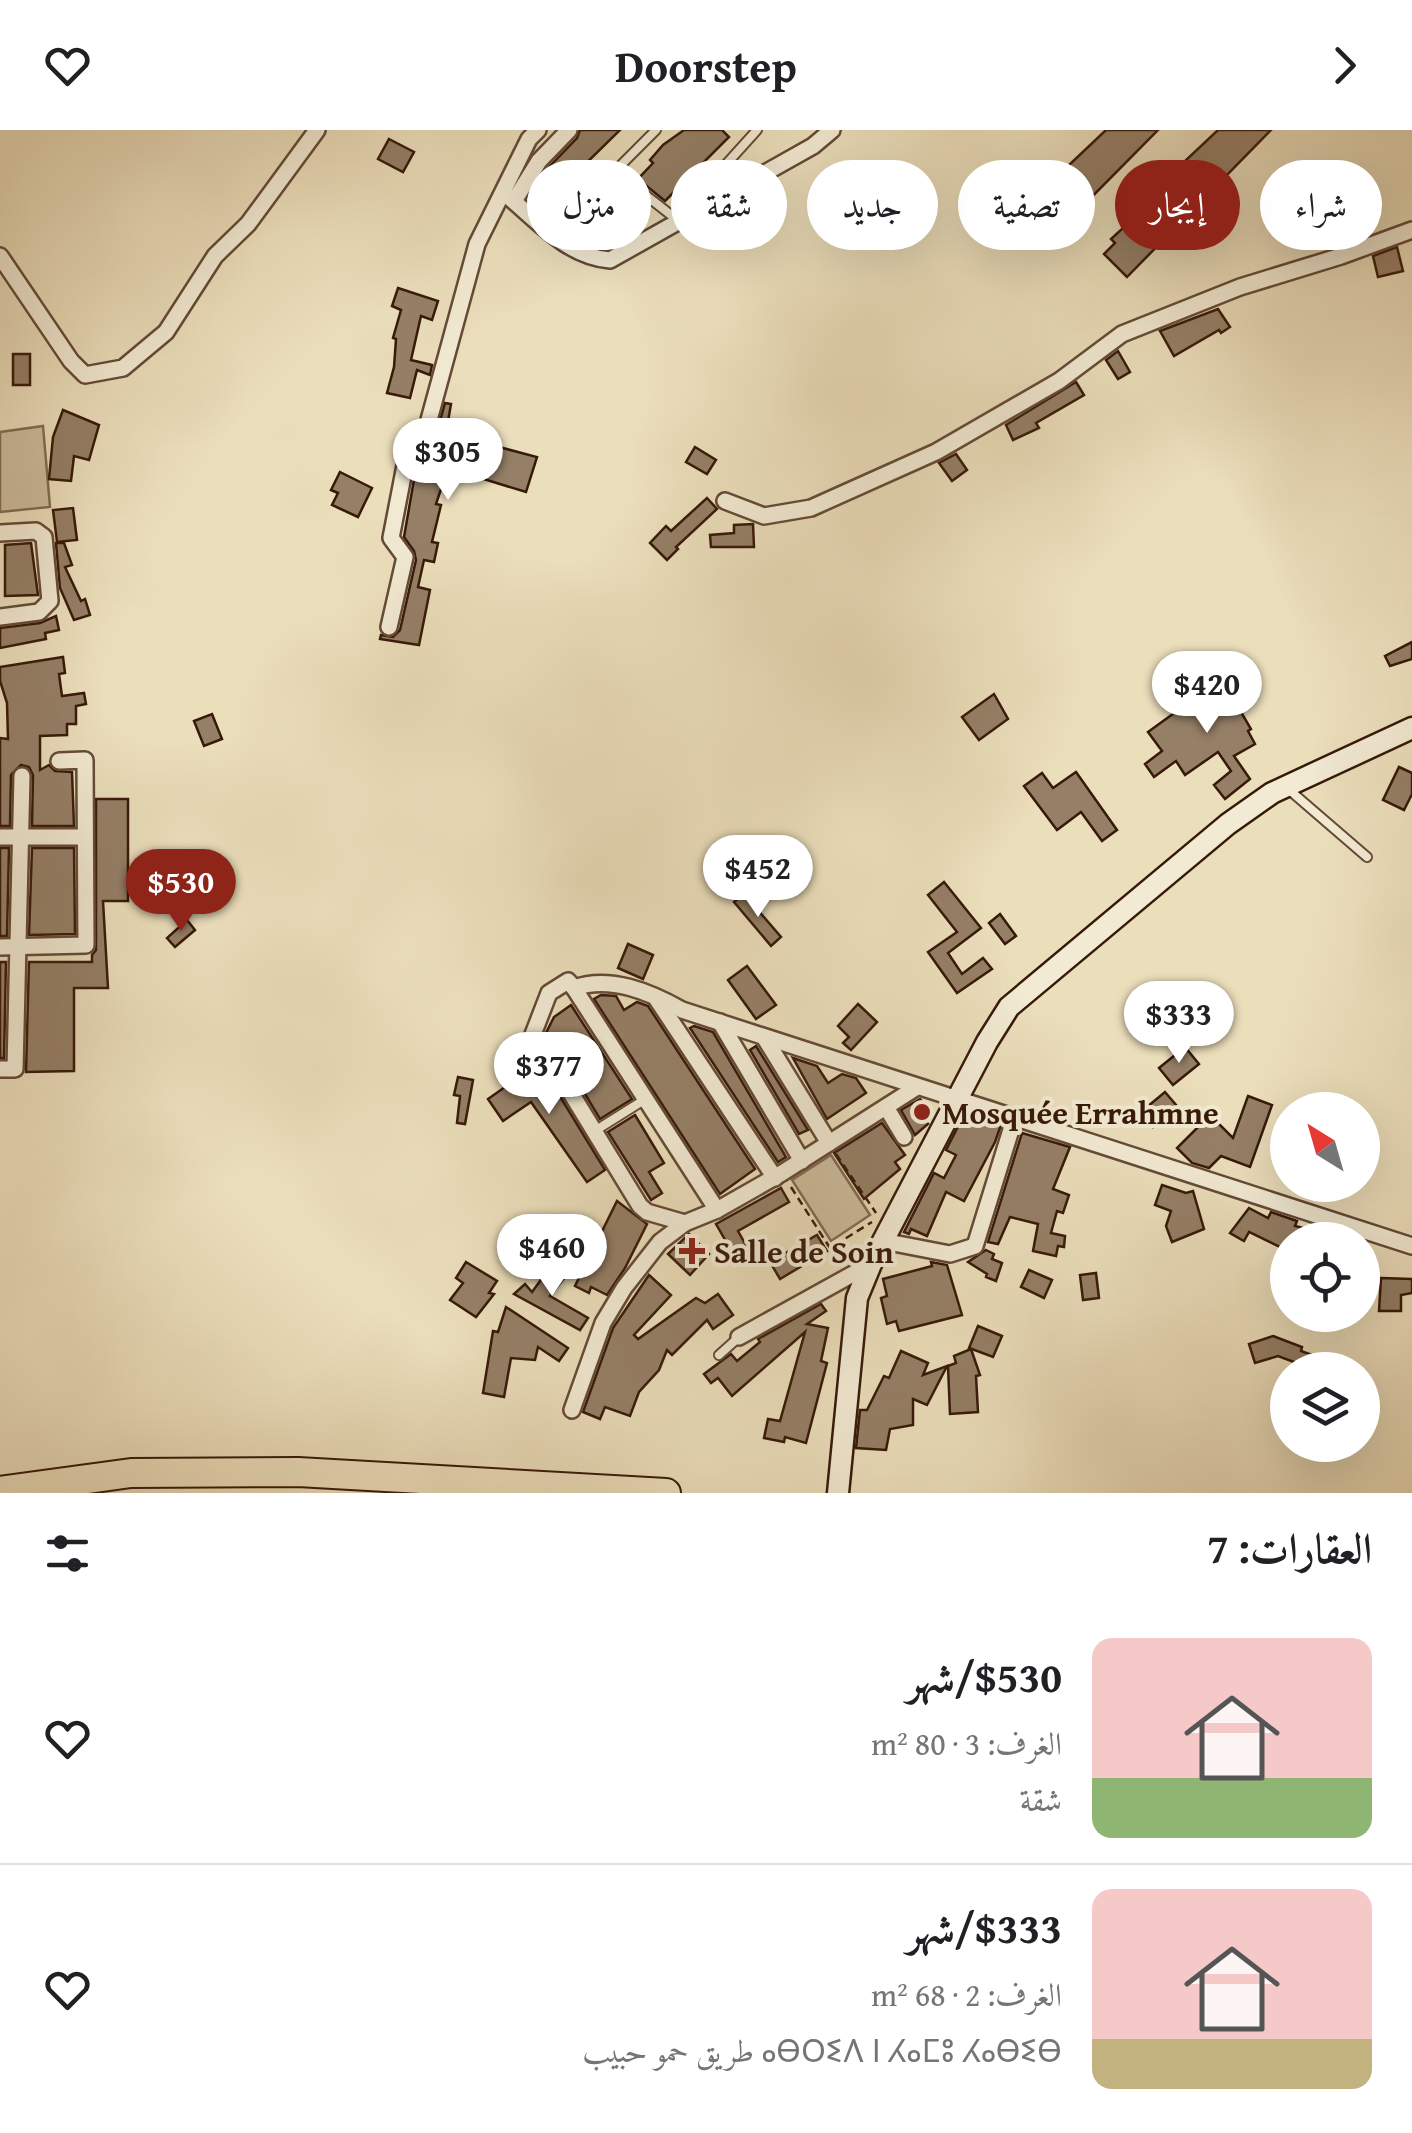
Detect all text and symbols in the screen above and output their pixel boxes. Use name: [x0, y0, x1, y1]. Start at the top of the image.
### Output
text: Doorstep: [615, 33, 797, 98]
icon: heart: [40, 38, 95, 93]
icon: forward: [1317, 38, 1372, 93]
chip: منزل: [527, 160, 651, 250]
chip: شقة: [671, 160, 787, 250]
chip: جديد: [807, 160, 938, 250]
chip: تصفية: [958, 160, 1095, 250]
chip: إيجار: [1115, 160, 1240, 250]
chip: شراء: [1260, 160, 1382, 250]
pin: $305: [389, 418, 507, 503]
text: $305: [415, 427, 481, 474]
pin: $420: [1148, 651, 1266, 736]
text: $420: [1174, 660, 1240, 707]
pin: $452: [699, 835, 817, 920]
text: $452: [725, 844, 791, 891]
pin: $530: [122, 849, 240, 934]
text: $530: [148, 858, 214, 905]
pin: $333: [1120, 981, 1238, 1066]
text: $333: [1146, 990, 1212, 1037]
pin: $377: [490, 1032, 608, 1117]
text: $377: [516, 1041, 582, 1088]
place label: Mosquée Errahmne: [942, 1089, 1219, 1136]
north arrow: [1270, 1092, 1380, 1202]
map controls: [1270, 1092, 1380, 1462]
marker: Mosquée Errahmne: [911, 1101, 933, 1123]
pin: $460: [493, 1214, 611, 1299]
button: locate: [1270, 1222, 1380, 1332]
text: $460: [519, 1223, 585, 1270]
place label: Salle de Soin: [714, 1228, 894, 1275]
marker: Salle de Soin: [679, 1238, 705, 1264]
button: layers: [1270, 1352, 1380, 1462]
text: العقارات: 7: [1207, 1517, 1372, 1578]
icon: filters: [40, 1526, 95, 1581]
text: $530/شهر: [907, 1646, 1062, 1707]
icon: home: [1172, 1678, 1292, 1798]
icon: heart: [40, 1711, 95, 1766]
text: الغرف: 3 · 80 m²: [871, 1720, 1062, 1767]
text: شقة: [1020, 1776, 1062, 1823]
text: $333/شهر: [907, 1897, 1062, 1958]
icon: home: [1172, 1929, 1292, 2049]
icon: heart: [40, 1962, 95, 2017]
text: الغرف: 2 · 68 m²: [871, 1971, 1062, 2018]
text: ⴰⴱⵔⵉⴷ ⵏ ⵃⴰⵎⵓ ⵃⴰⴱⵉⴱ طريق حمو حبيب: [582, 2027, 1062, 2074]

